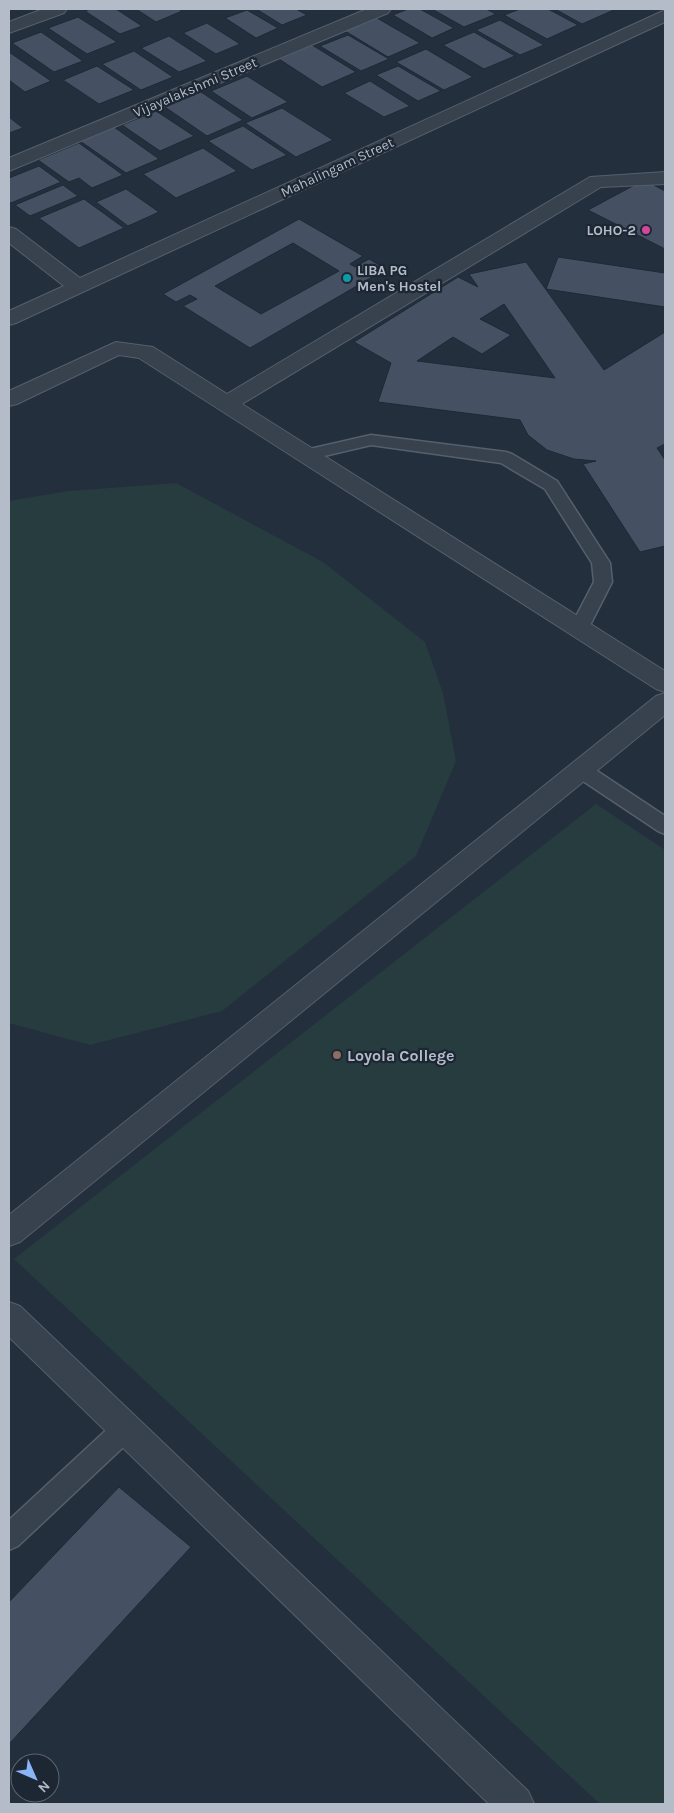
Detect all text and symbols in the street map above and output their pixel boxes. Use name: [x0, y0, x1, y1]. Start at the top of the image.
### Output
street label: Vijayalakshmi Street: [131, 54, 260, 121]
street label: Mahalingam Street: [278, 134, 396, 201]
place label: LOHO-2: [586, 222, 636, 239]
marker: LOHO-2: [640, 224, 652, 236]
place label: LIBA PG Men's Hostel: [357, 262, 441, 295]
marker: LIBA PG Men's Hostel: [341, 272, 353, 284]
place label: Loyola College: [347, 1046, 455, 1065]
marker: Loyola College: [331, 1049, 343, 1061]
north arrow: [10, 1753, 60, 1803]
text: N: [34, 1777, 53, 1796]

